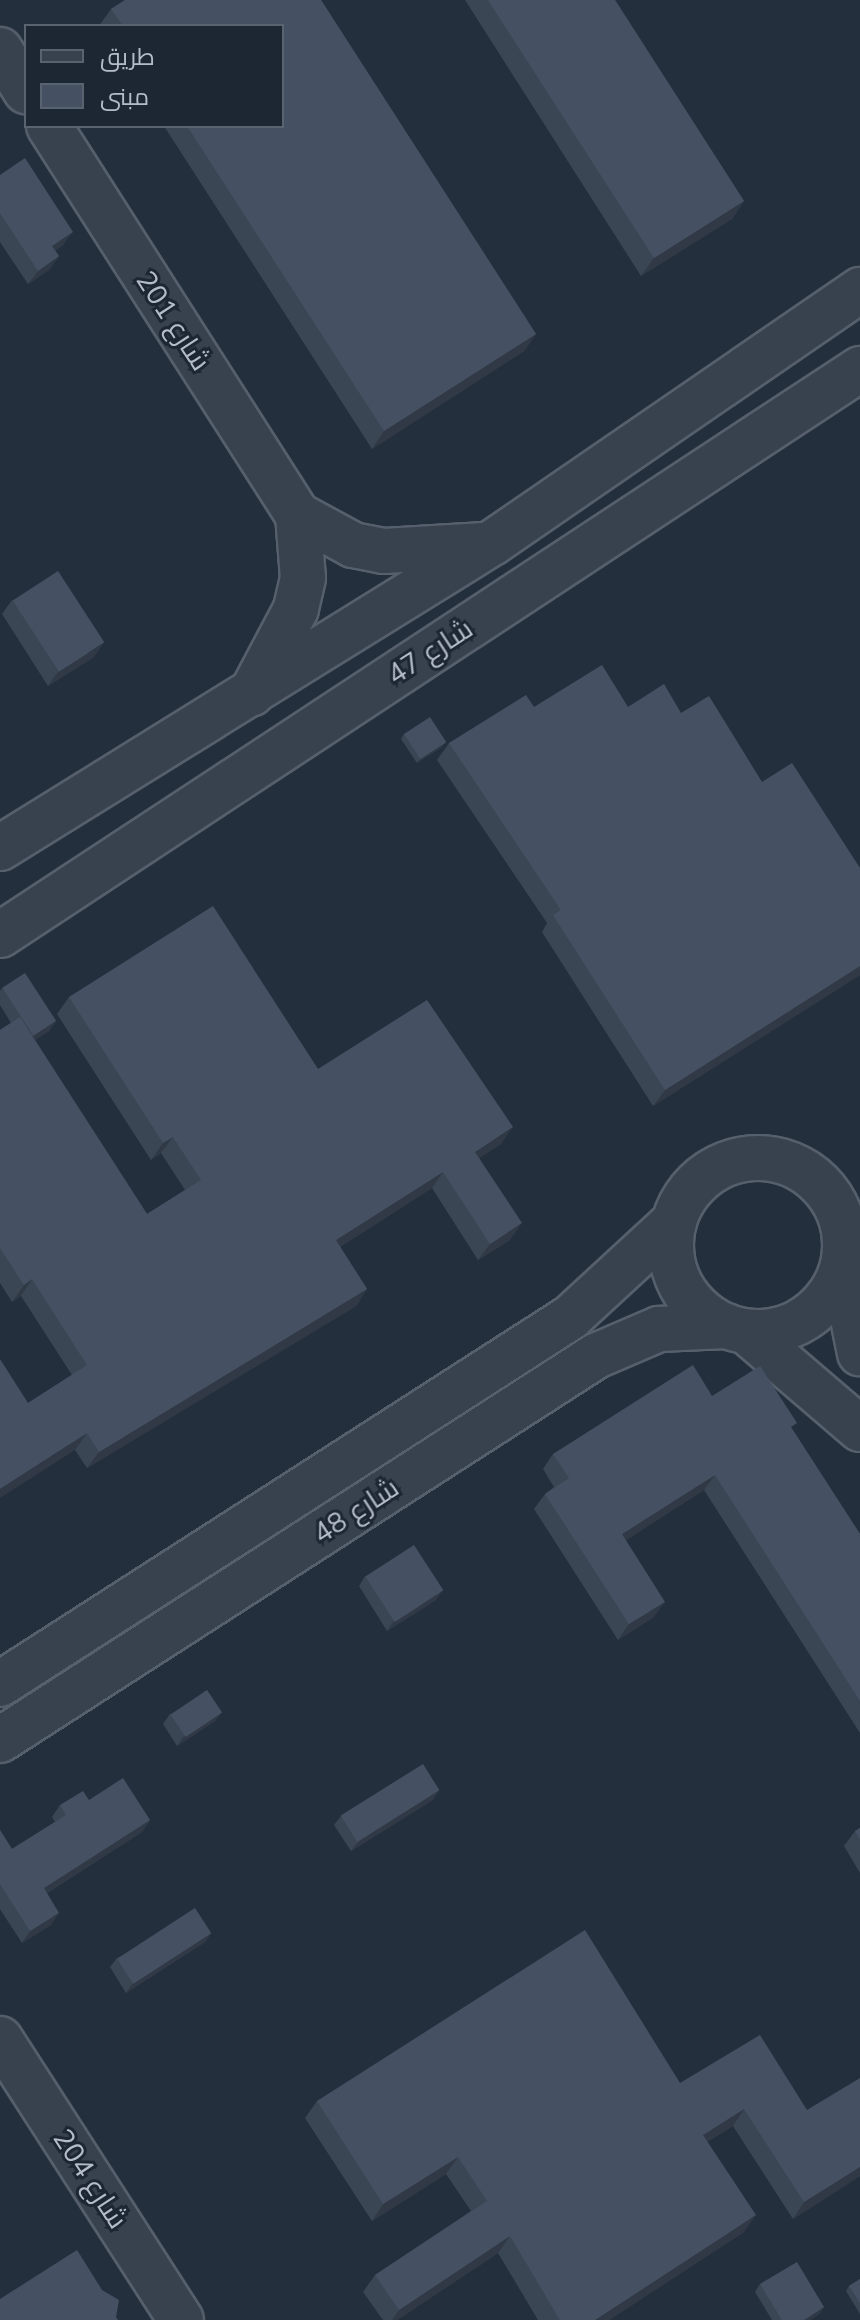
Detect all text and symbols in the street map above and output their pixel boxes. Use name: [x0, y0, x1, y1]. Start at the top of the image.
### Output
legend: [24, 24, 284, 128]
text: طريق: [100, 41, 155, 73]
text: مبنى: [100, 81, 149, 113]
street label: شارع 201: [128, 265, 218, 377]
street label: شارع 47: [381, 612, 479, 692]
street label: شارع 48: [307, 1471, 405, 1551]
street label: شارع 204: [45, 2123, 135, 2235]

